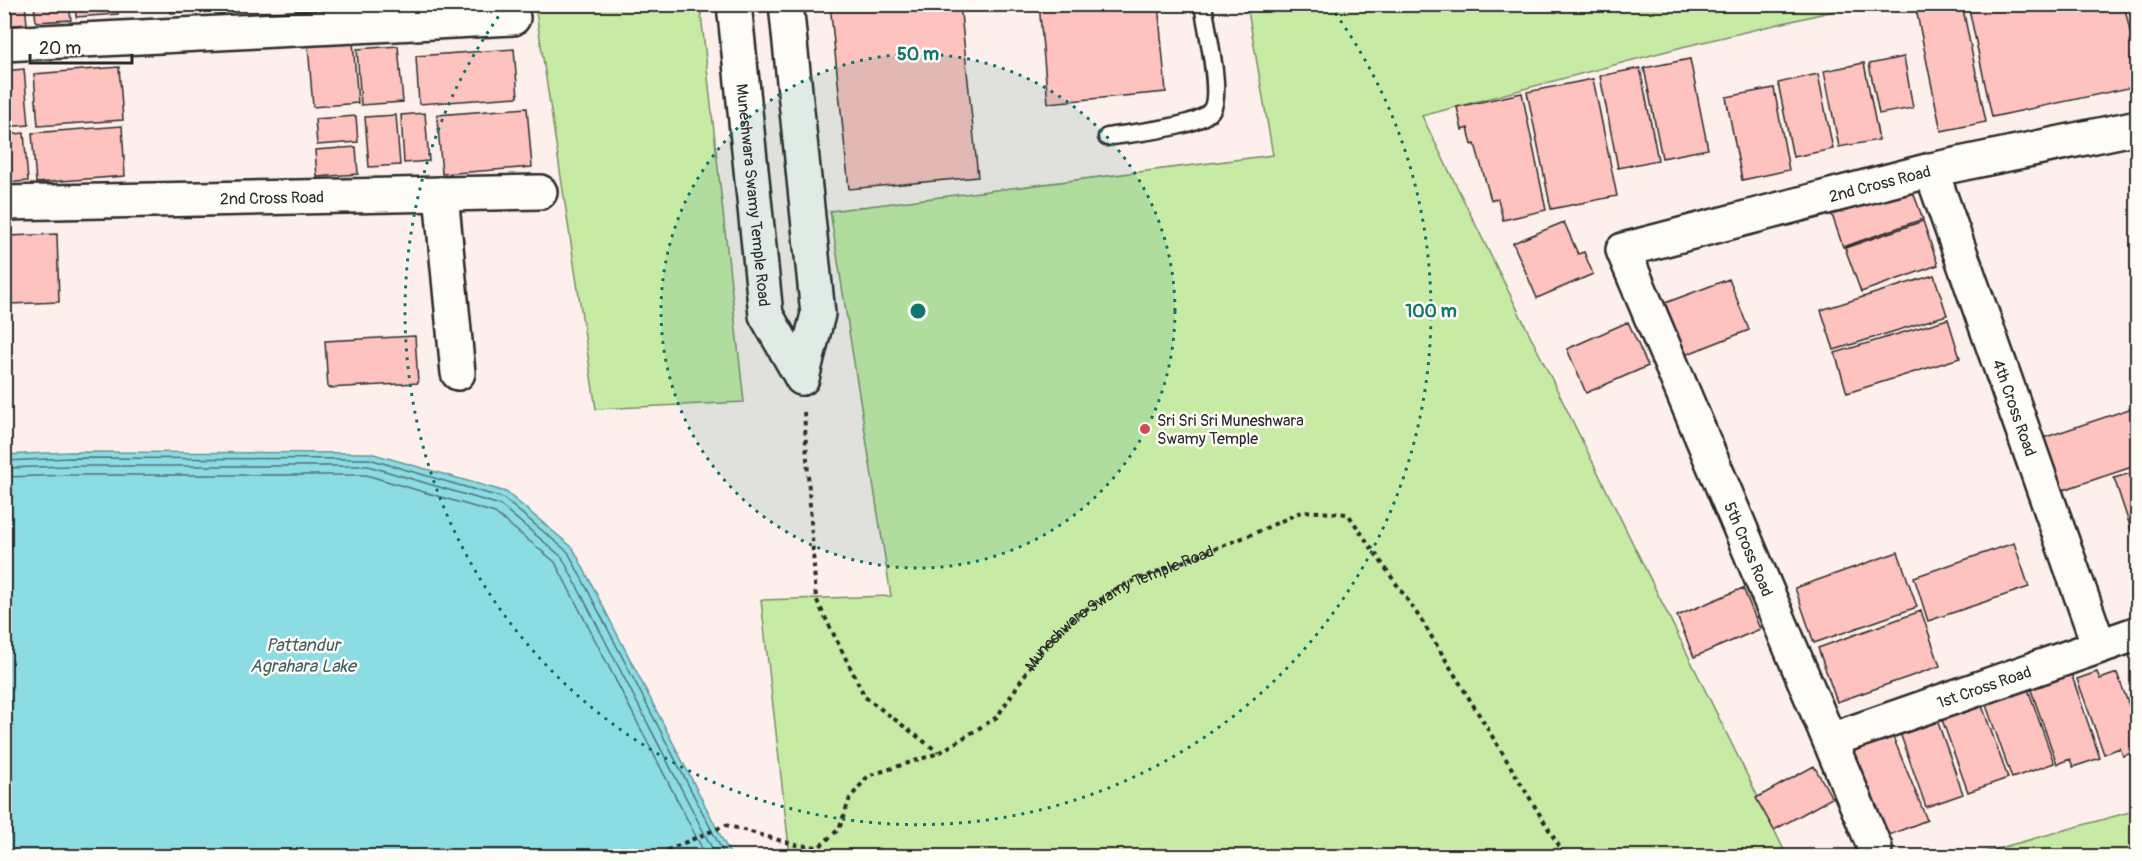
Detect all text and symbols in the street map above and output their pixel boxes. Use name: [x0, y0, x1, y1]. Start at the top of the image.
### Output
scale bar: [30, 27, 132, 65]
text: 20 m: [39, 37, 81, 60]
text: 50 m: [897, 43, 939, 66]
street label: Muneshwara Swamy Temple Road: [731, 83, 774, 308]
street label: 2nd Cross Road: [1827, 162, 1933, 207]
street label: 2nd Cross Road: [220, 187, 324, 210]
text: 100 m: [1405, 300, 1457, 323]
centre of rings: [908, 301, 928, 321]
street label: 4th Cross Road: [1988, 357, 2040, 459]
place label: Sri Sri Sri Muneshwara Swamy Temple: [1157, 411, 1304, 449]
marker: Sri Sri Sri Muneshwara Swamy Temple: [1138, 422, 1152, 436]
street label: 5th Cross Road: [1719, 499, 1777, 600]
street label: Muneshwara Swamy Temple Road: [1021, 541, 1217, 675]
water label: Pattandur Agrahara Lake: [250, 634, 358, 678]
street label: 1st Cross Road: [1935, 662, 2034, 713]

